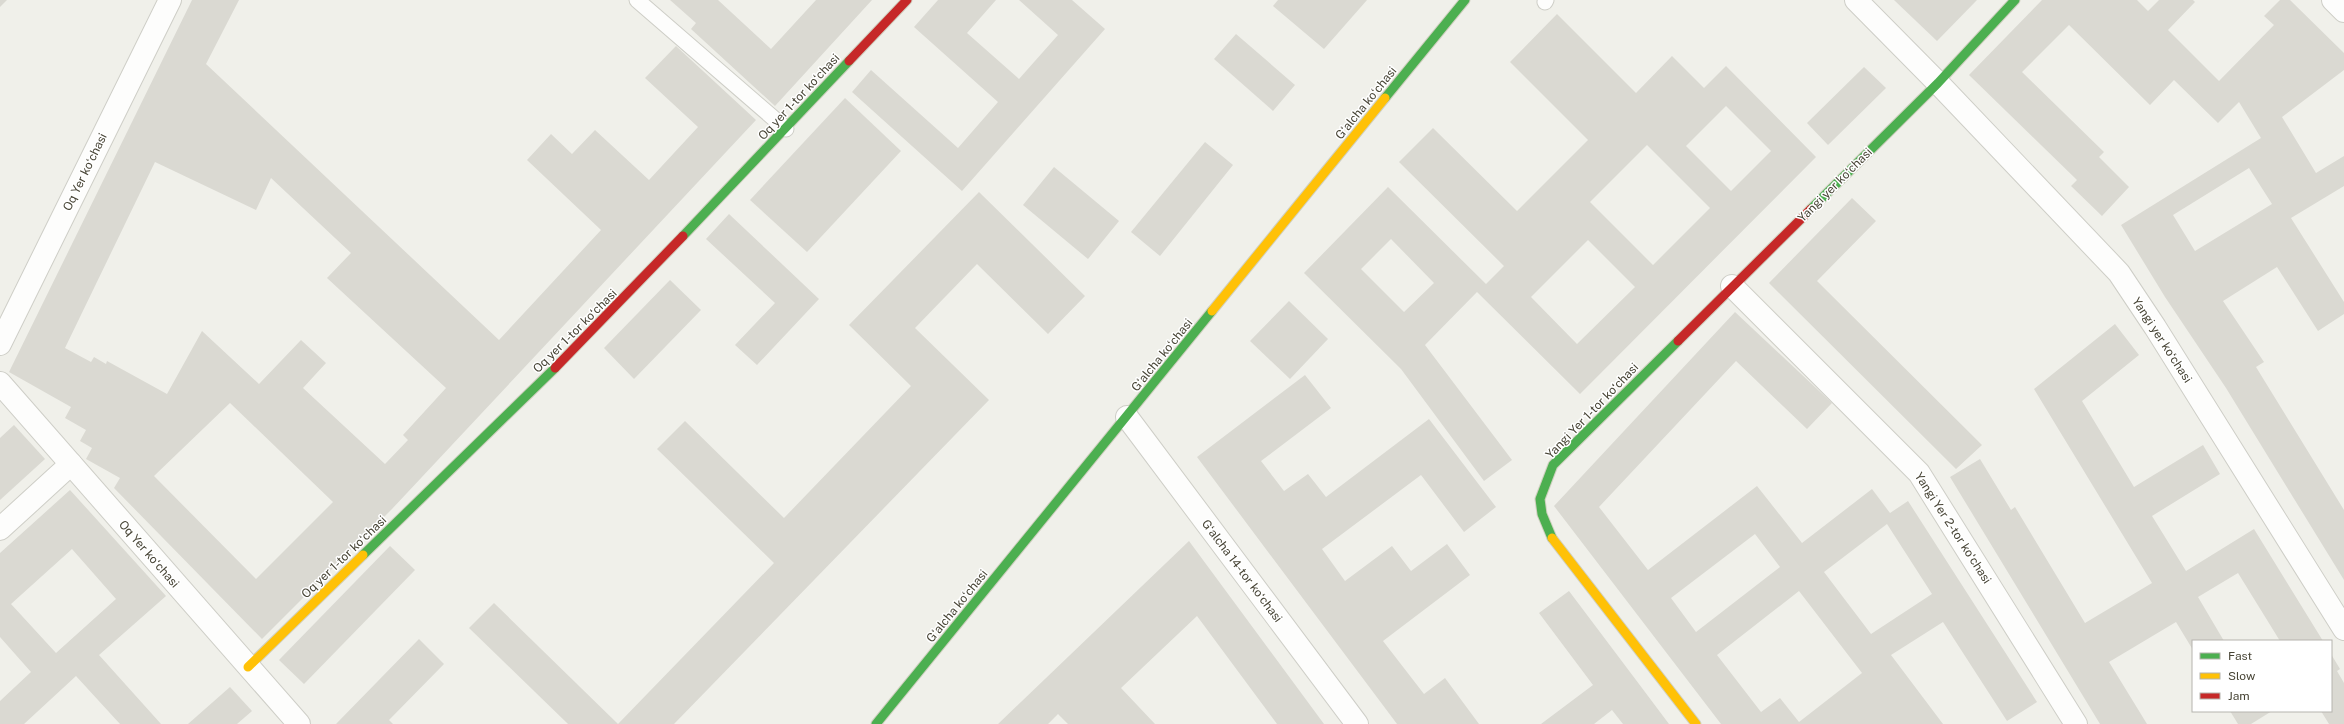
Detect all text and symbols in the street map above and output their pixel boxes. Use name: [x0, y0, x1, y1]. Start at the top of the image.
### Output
street label: Oq yer 1-tor koʻchasi: [756, 51, 842, 143]
street label: Gʻalcha koʻchasi: [1333, 64, 1399, 142]
street label: Oq Yer koʻchasi: [60, 131, 110, 213]
street label: Yangi yer koʻchasi: [1795, 145, 1875, 225]
street label: Oq yer 1-tor koʻchasi: [530, 286, 620, 376]
street label: Yangi yer koʻchasi: [2129, 295, 2195, 385]
street label: Gʻalcha koʻchasi: [1129, 316, 1195, 394]
street label: Yangi Yer 1-tor koʻchasi: [1543, 360, 1641, 462]
street label: Yangi Yer 2-tor koʻchasi: [1912, 470, 1994, 586]
street label: Oq yer 1-tor koʻchasi: [299, 513, 389, 601]
street label: Oq Yer koʻchasi: [116, 517, 182, 591]
street label: Gʻalcha 14-tor koʻchasi: [1199, 517, 1285, 625]
street label: Gʻalcha koʻchasi: [924, 567, 990, 645]
legend: [2192, 640, 2332, 712]
text: Fast: [2228, 649, 2253, 663]
text: Slow: [2228, 669, 2256, 683]
text: Jam: [2228, 689, 2250, 703]

